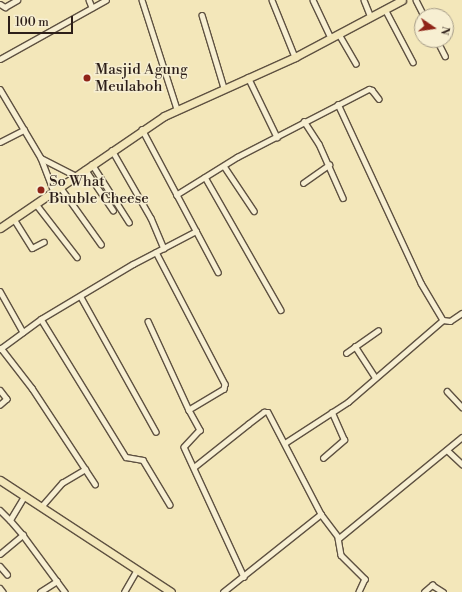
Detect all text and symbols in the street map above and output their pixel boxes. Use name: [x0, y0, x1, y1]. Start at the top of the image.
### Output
scale bar: [10, 8, 75, 34]
north arrow: [414, 8, 454, 48]
text: 100 m: [15, 15, 49, 30]
text: N: [437, 25, 453, 36]
place label: Masjid Agung Meulaboh: [95, 60, 188, 95]
marker: Masjid Agung Meulaboh: [82, 73, 92, 83]
place label: So What Buuble Cheese: [49, 172, 149, 207]
marker: So What Buuble Cheese: [36, 185, 46, 195]

